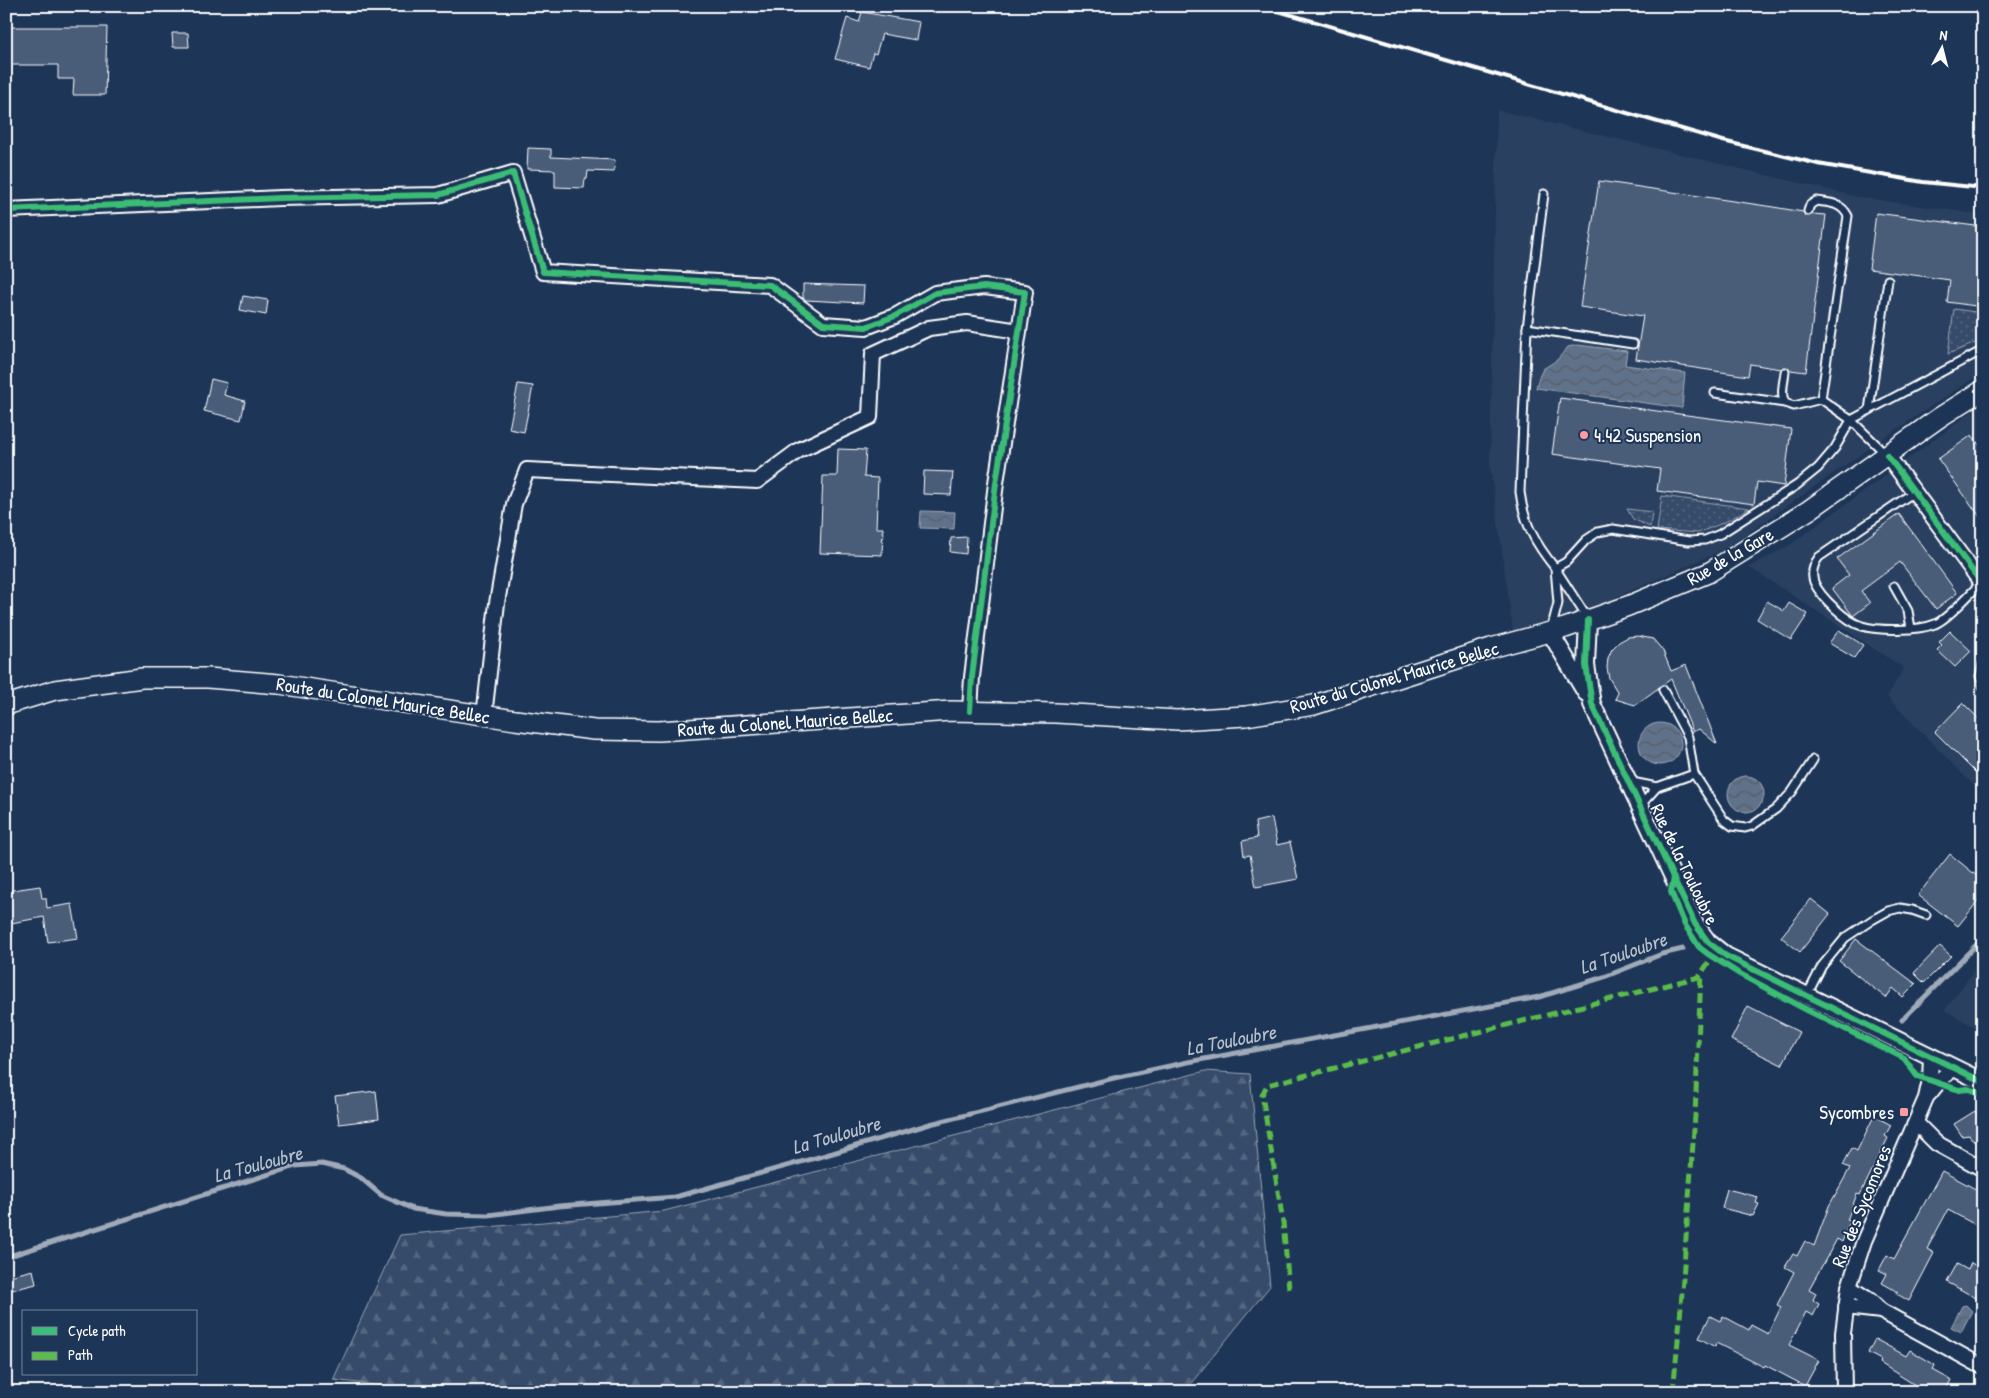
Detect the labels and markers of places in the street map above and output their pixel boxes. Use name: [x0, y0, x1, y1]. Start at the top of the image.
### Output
place label: 4.42 Suspension: [1594, 422, 1701, 448]
marker: 4.42 Suspension: [1578, 429, 1590, 441]
place label: Sycombres: [1819, 1099, 1894, 1125]
marker: Sycombres: [1898, 1106, 1910, 1118]

